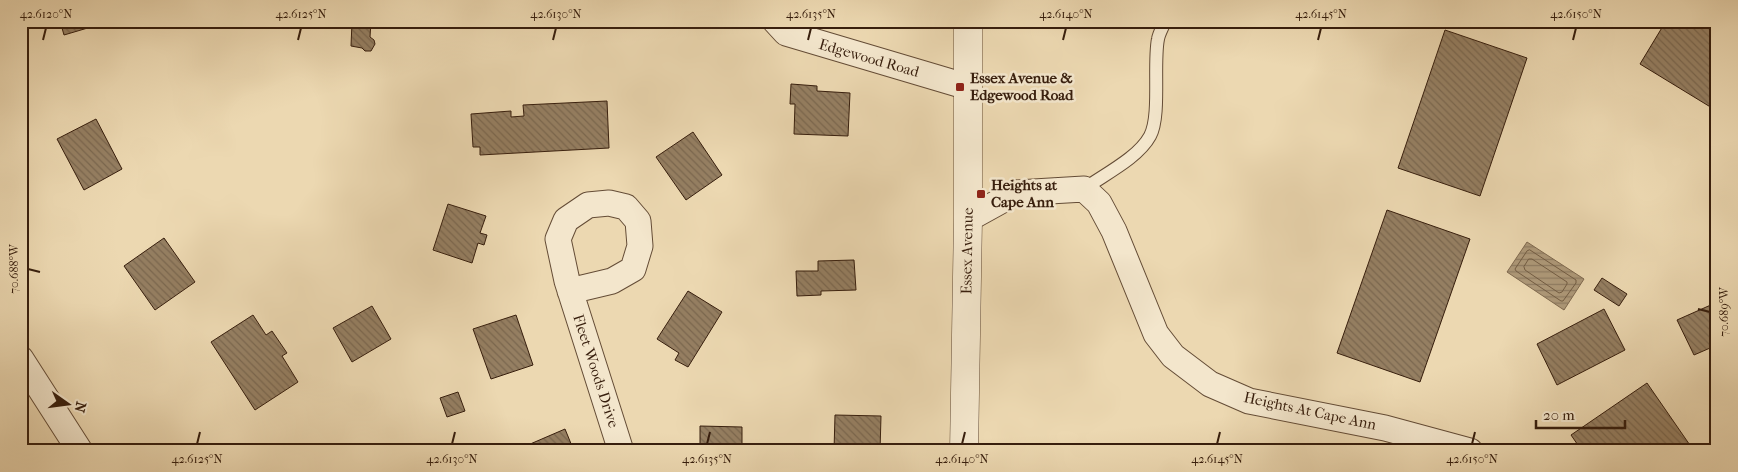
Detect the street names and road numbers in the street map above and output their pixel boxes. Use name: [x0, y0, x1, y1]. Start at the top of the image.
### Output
street label: Edgewood Road: [817, 35, 922, 81]
street label: Essex Avenue: [957, 207, 977, 295]
street label: Fleet Woods Drive: [569, 312, 623, 431]
street label: Heights At Cape Ann: [1242, 388, 1378, 434]

